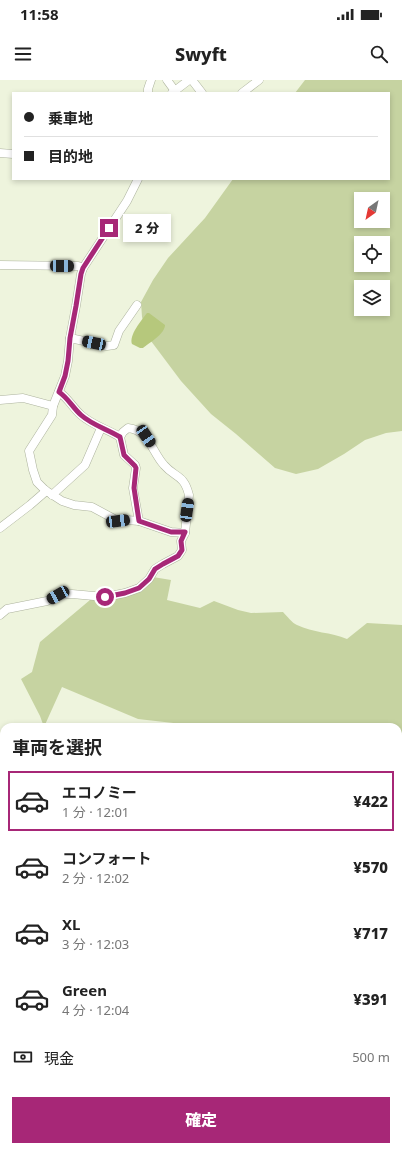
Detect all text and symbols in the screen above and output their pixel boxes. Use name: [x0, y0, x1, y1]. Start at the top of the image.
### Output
text: 11:58: [20, 4, 59, 24]
text: Swyft: [175, 42, 227, 66]
icon: menu: [12, 43, 34, 65]
icon: search: [368, 43, 390, 65]
text: 乗車地: [48, 108, 93, 128]
text: 目的地: [48, 146, 93, 166]
north arrow: [354, 192, 390, 228]
map controls: [354, 192, 390, 316]
callout: 2 分: [123, 214, 171, 242]
route end: [100, 219, 118, 237]
text: 2 分: [135, 219, 159, 237]
button: locate: [354, 236, 390, 272]
car: [50, 260, 74, 272]
button: layers: [354, 280, 390, 316]
car: [81, 335, 107, 351]
car: [134, 423, 158, 449]
car: [179, 497, 195, 523]
car: [105, 514, 131, 528]
car: [45, 584, 71, 606]
route start: [96, 588, 114, 606]
text: 車両を選択: [12, 735, 102, 759]
text: エコノミー: [62, 782, 137, 802]
icon: car: [14, 783, 50, 819]
text: ¥422: [353, 791, 388, 811]
text: 1 分 · 12:01: [62, 803, 129, 821]
text: コンフォート: [62, 848, 152, 868]
icon: car: [14, 849, 50, 885]
text: ¥570: [353, 857, 388, 877]
text: 2 分 · 12:02: [62, 869, 129, 887]
text: XL: [62, 914, 80, 934]
icon: car: [14, 915, 50, 951]
text: ¥717: [353, 923, 388, 943]
text: 3 分 · 12:03: [62, 935, 129, 953]
text: Green: [62, 980, 107, 1000]
icon: car: [14, 981, 50, 1017]
text: ¥391: [353, 989, 388, 1009]
text: 4 分 · 12:04: [62, 1001, 129, 1019]
icon: cash: [12, 1046, 34, 1068]
text: 現金: [44, 1048, 74, 1068]
text: 500 m: [352, 1048, 390, 1066]
button: 確定: [12, 1097, 390, 1143]

